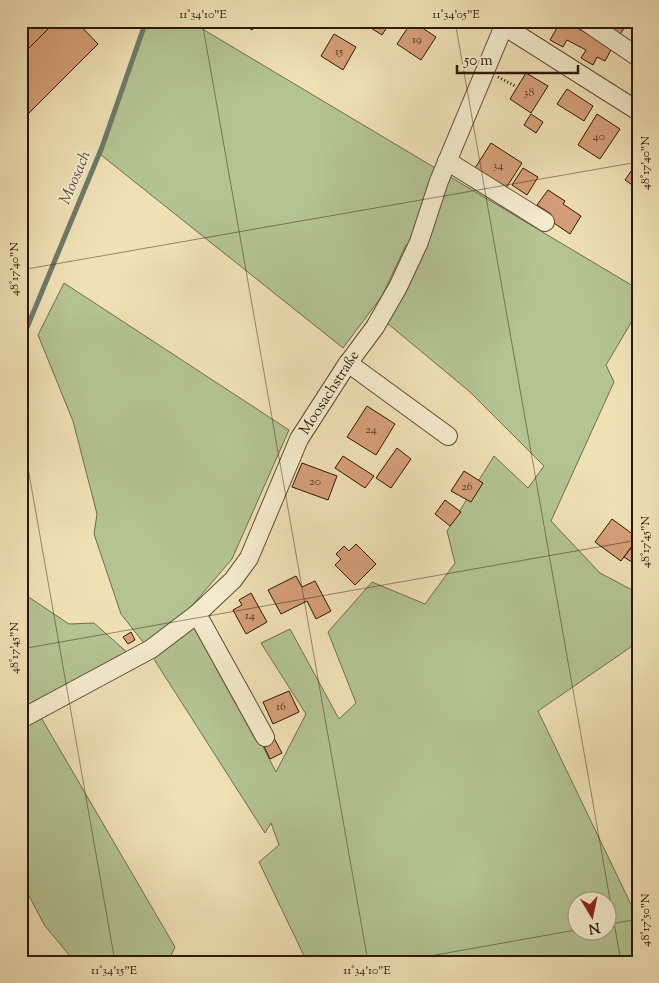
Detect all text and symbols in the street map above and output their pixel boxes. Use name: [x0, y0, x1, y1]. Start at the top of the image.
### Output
text: 11°34'10"E: [179, 6, 228, 24]
text: 11°34'05"E: [432, 6, 480, 24]
house number: 19: [412, 31, 422, 49]
scale bar: [457, 42, 578, 74]
house number: 15: [335, 43, 343, 61]
text: 50 m: [463, 51, 493, 72]
house number: 38: [524, 84, 534, 102]
house number: 40: [593, 128, 605, 146]
text: 48°17'40"N: [637, 136, 655, 190]
water label: Moosach: [54, 147, 98, 208]
house number: 34: [493, 157, 503, 175]
text: 48°17'40"N: [6, 242, 24, 296]
street label: Moosachstraße: [295, 347, 365, 439]
house number: 24: [365, 421, 377, 439]
house number: 20: [309, 473, 321, 491]
house number: 26: [461, 478, 473, 496]
text: 48°17'45"N: [637, 516, 655, 568]
house number: 14: [245, 607, 255, 625]
text: 48°17'45"N: [6, 622, 24, 674]
house number: 16: [276, 698, 286, 716]
north arrow: [566, 890, 616, 940]
text: 48°17'50"N: [637, 893, 655, 947]
text: N: [587, 916, 601, 938]
text: 11°34'15"E: [91, 962, 138, 980]
text: 11°34'10"E: [343, 962, 392, 980]

